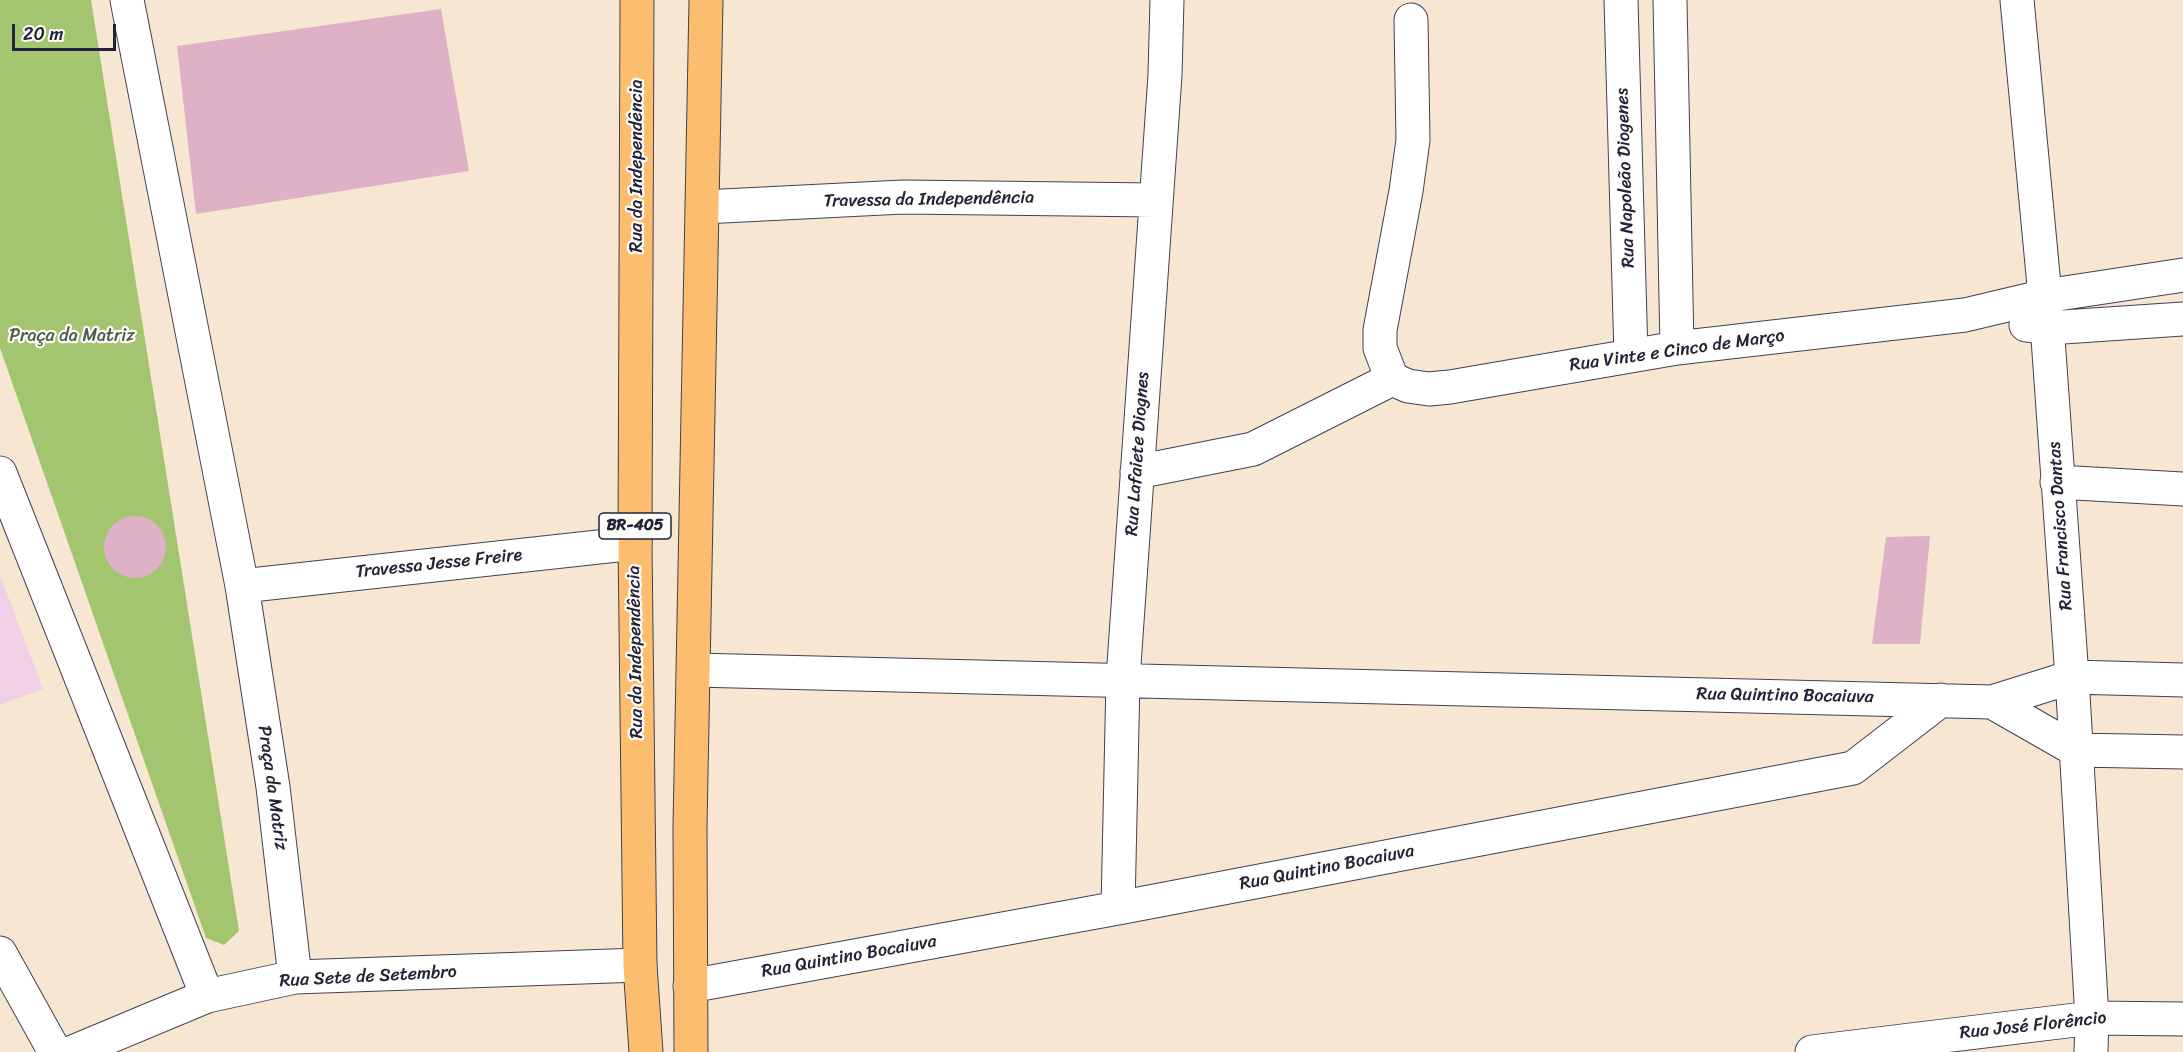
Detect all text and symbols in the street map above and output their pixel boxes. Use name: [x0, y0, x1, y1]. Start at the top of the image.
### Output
scale bar: [15, 12, 118, 50]
text: 20 m: [23, 18, 63, 50]
street label: Rua da Independência: [626, 79, 648, 253]
street label: Rua Napoleão Diogenes: [1612, 88, 1640, 268]
street label: Travessa da Independência: [824, 187, 1034, 213]
park label: Praça da Matriz: [9, 325, 135, 347]
street label: Rua Vinte e Cinco de Março: [1568, 325, 1786, 377]
street label: Rua Lafaiete Diognes: [1121, 371, 1155, 537]
street label: Rua Francisco Dantas: [2044, 441, 2078, 611]
road number: BR-405: [599, 513, 671, 539]
street label: Travessa Jesse Freire: [355, 545, 523, 583]
street label: Rua da Independência: [624, 565, 648, 739]
street label: Rua Quintino Bocaiuva: [1696, 684, 1874, 708]
street label: Praça da Matriz: [253, 724, 291, 852]
street label: Rua Quintino Bocaiuva: [1238, 840, 1416, 896]
street label: Rua Quintino Bocaiuva: [760, 931, 938, 983]
street label: Rua Sete de Setembro: [279, 962, 457, 992]
street label: Rua José Florêncio: [1959, 1008, 2107, 1044]

